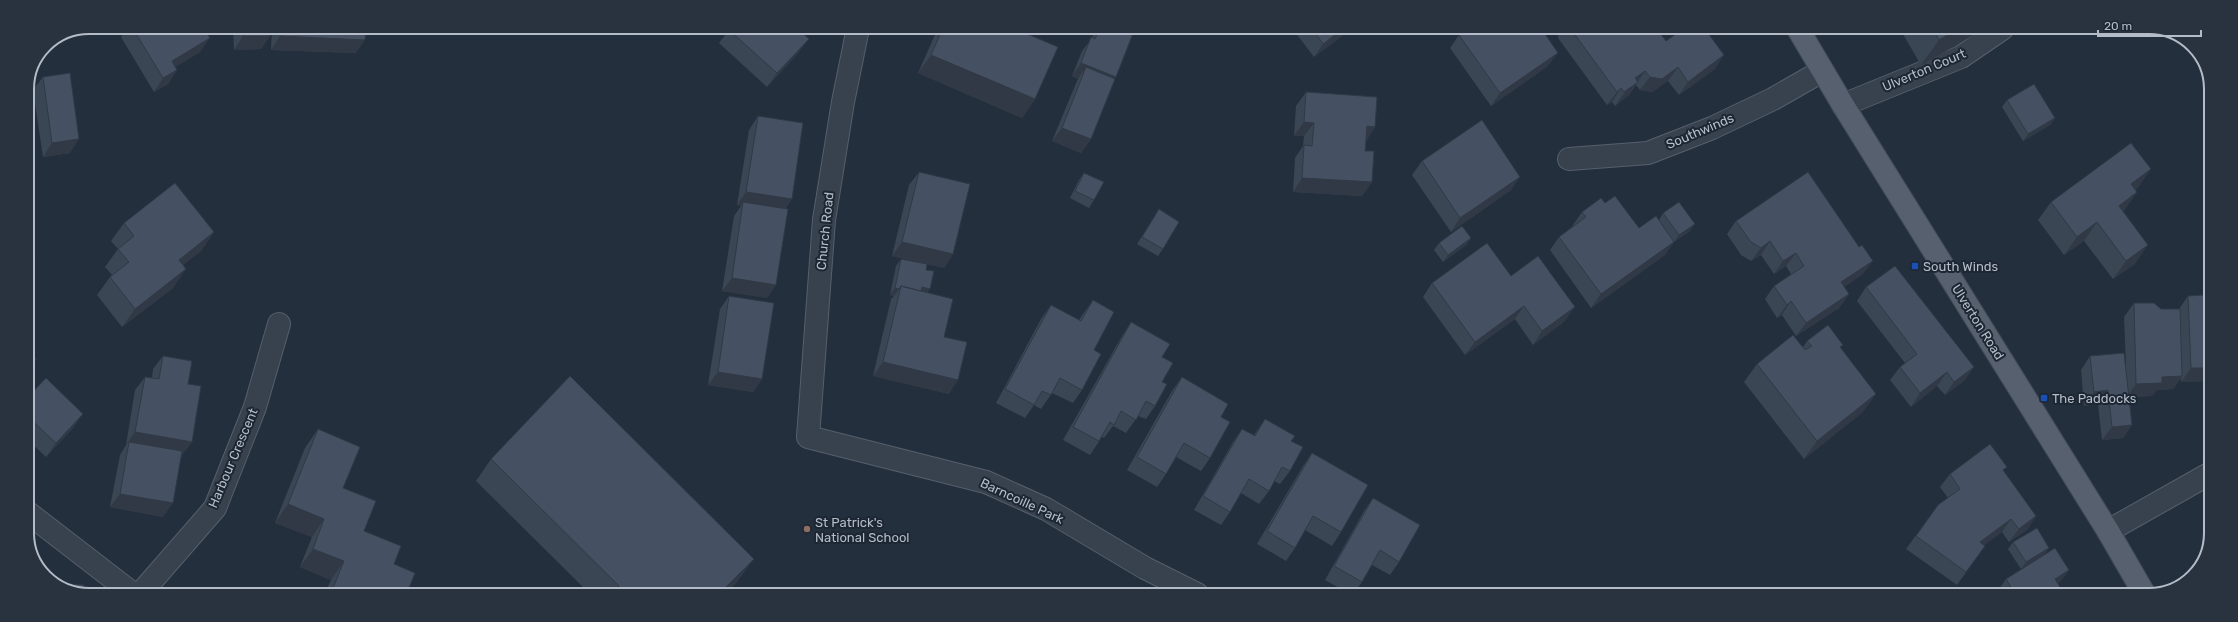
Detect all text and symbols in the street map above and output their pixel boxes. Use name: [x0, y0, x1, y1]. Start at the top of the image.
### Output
scale bar: [2098, 12, 2201, 38]
text: 20 m: [2104, 19, 2132, 33]
street label: Ulverton Court: [1880, 46, 1968, 94]
street label: Southwinds: [1664, 110, 1736, 152]
street label: Church Road: [813, 191, 837, 271]
place label: South Winds: [1923, 259, 1999, 274]
marker: South Winds: [1910, 261, 1920, 271]
street label: Ulverton Road: [1949, 282, 2007, 362]
place label: The Paddocks: [2052, 391, 2137, 406]
marker: The Paddocks: [2039, 393, 2049, 403]
street label: Harbour Crescent: [205, 406, 261, 510]
street label: Barncoille Park: [978, 475, 1066, 527]
place label: St Patrick's National School: [815, 515, 910, 545]
marker: St Patrick's National School: [802, 524, 812, 534]

